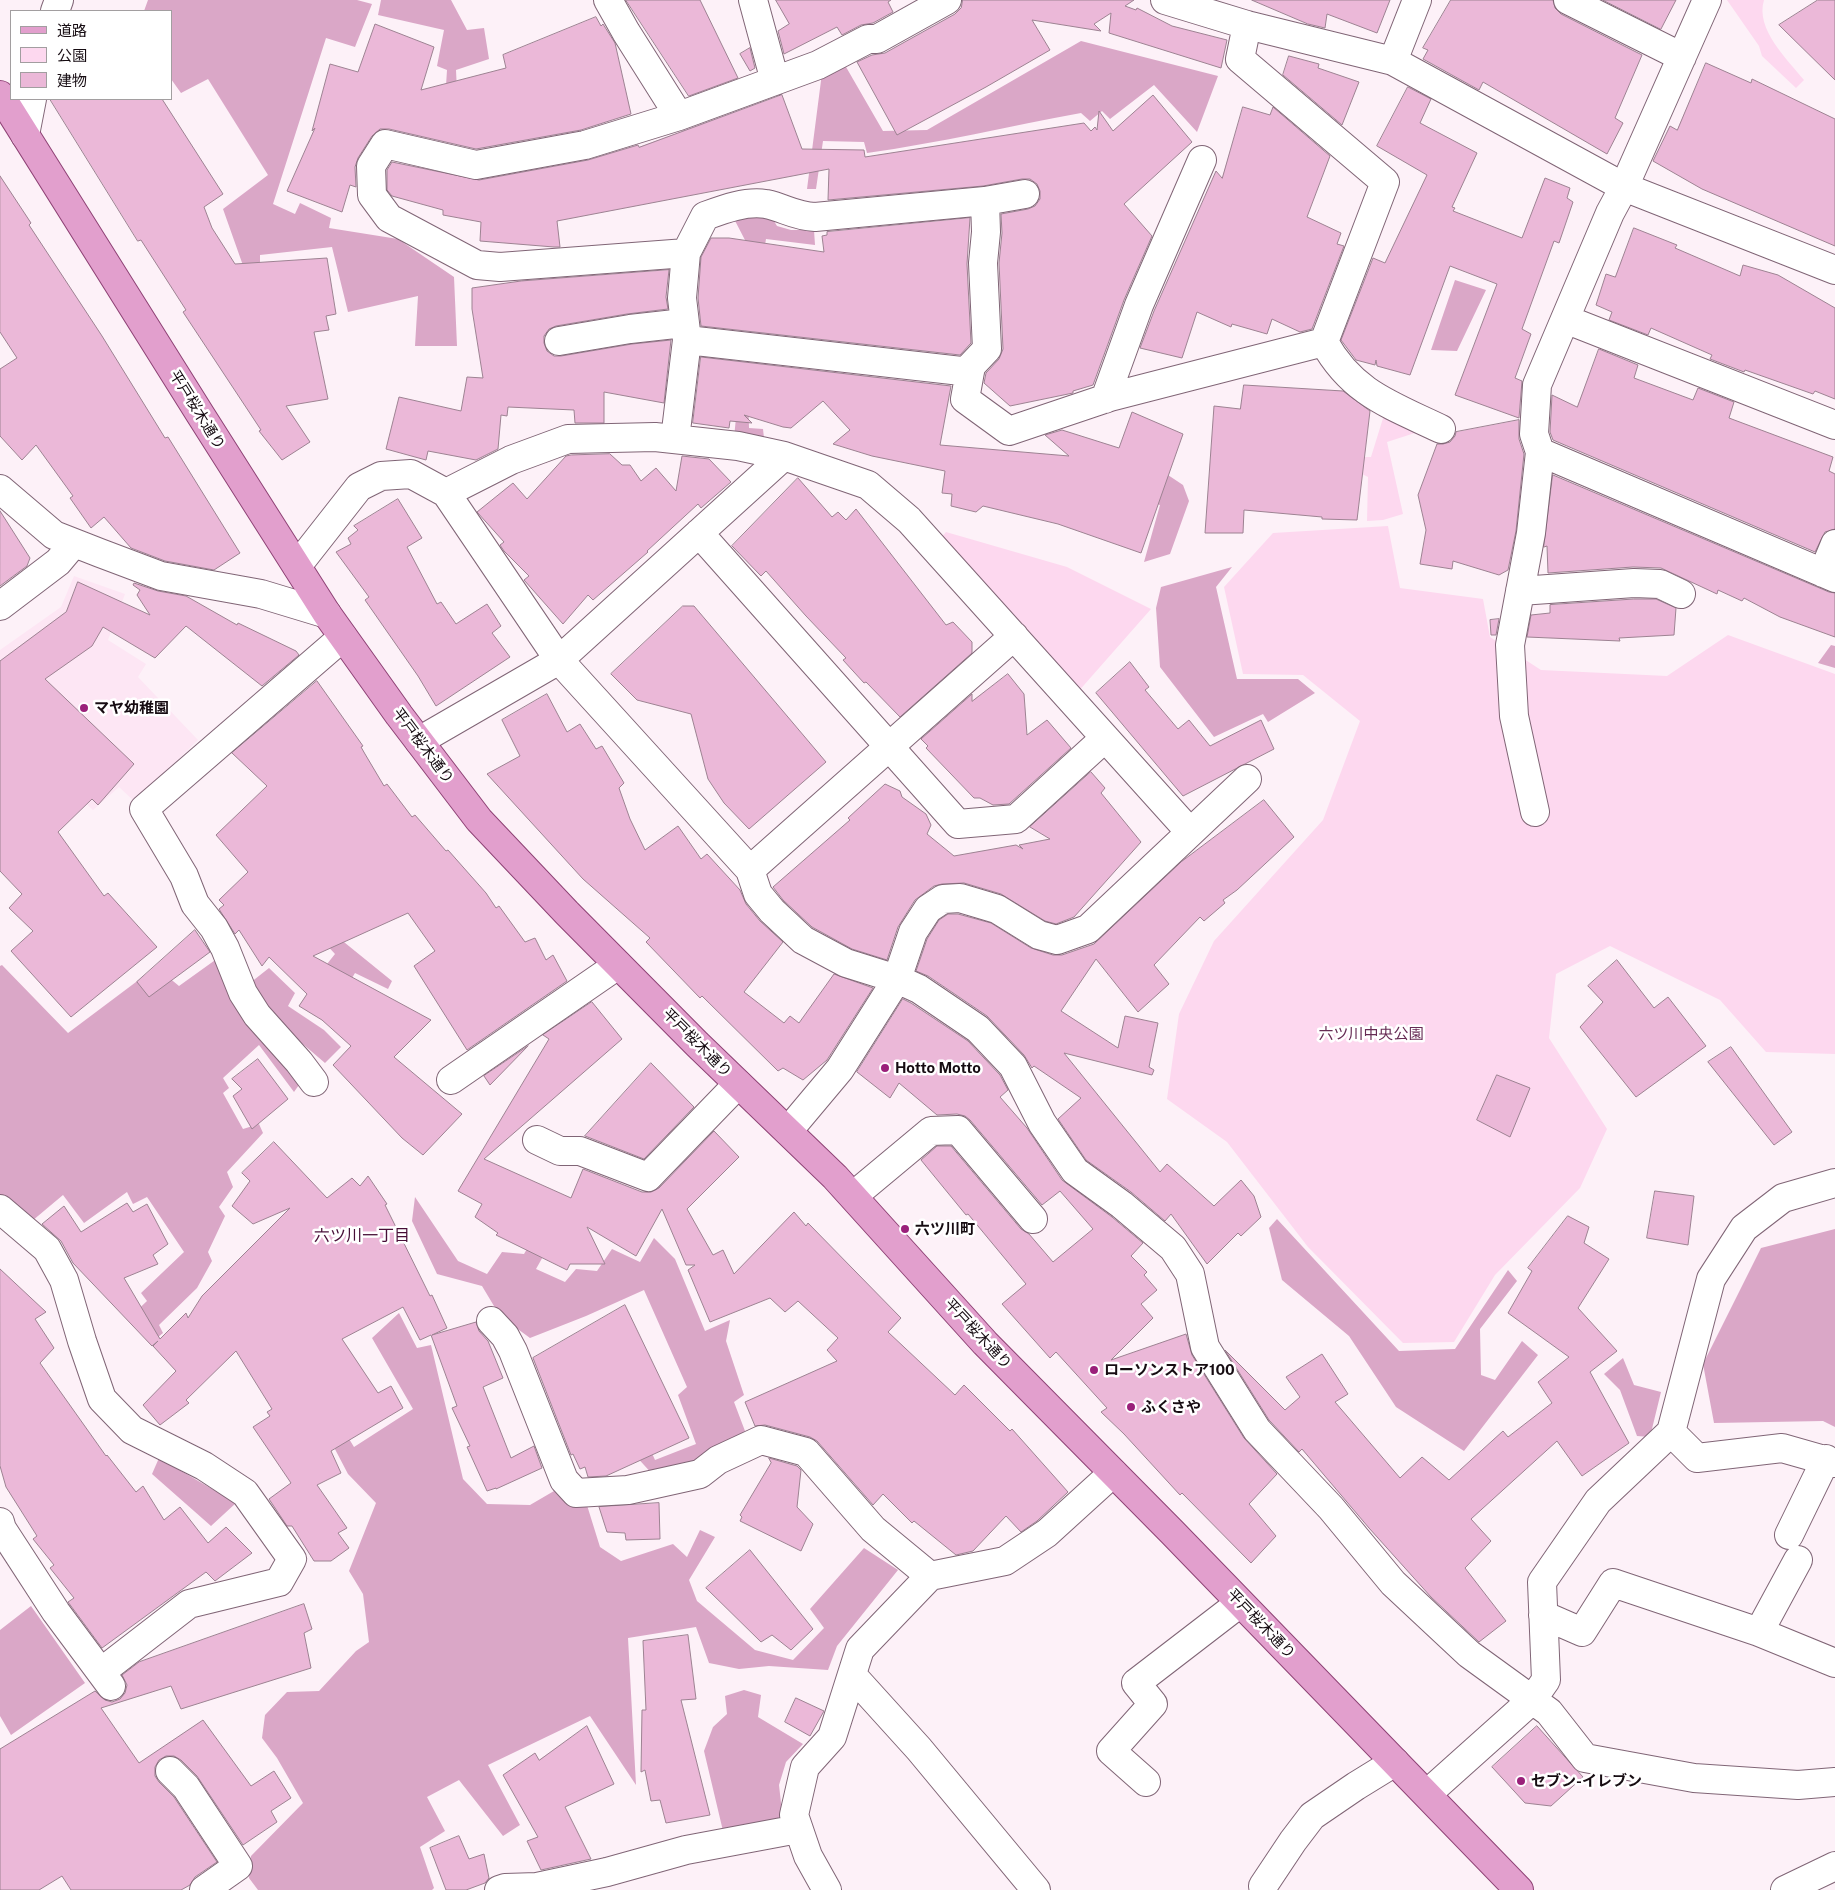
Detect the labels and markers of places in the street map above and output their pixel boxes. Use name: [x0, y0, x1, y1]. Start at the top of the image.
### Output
place label: マヤ幼稚園: [94, 699, 169, 717]
marker: マヤ幼稚園: [78, 702, 90, 714]
place label: Hotto Motto: [895, 1059, 981, 1077]
marker: Hotto Motto: [879, 1062, 891, 1074]
place label: 六ツ川町: [915, 1220, 975, 1238]
marker: 六ツ川町: [899, 1223, 911, 1235]
place label: ローソンストア100: [1104, 1361, 1235, 1379]
marker: ローソンストア100: [1088, 1364, 1100, 1376]
place label: ふくさや: [1141, 1398, 1201, 1416]
marker: ふくさや: [1125, 1401, 1137, 1413]
place label: セブン-イレブン: [1531, 1772, 1642, 1790]
marker: セブン-イレブン: [1515, 1775, 1527, 1787]

